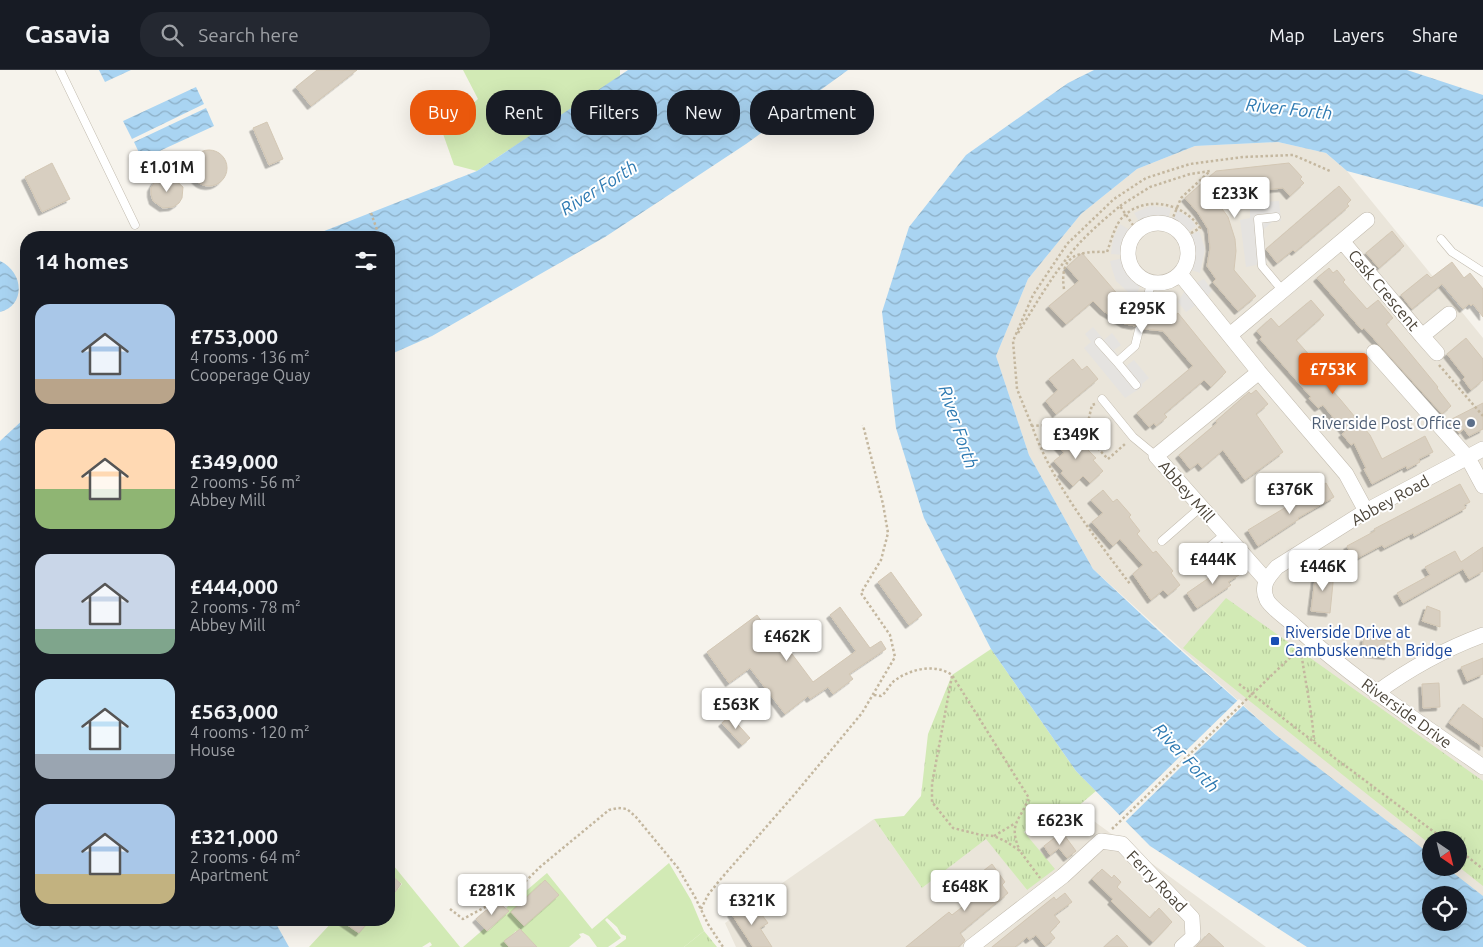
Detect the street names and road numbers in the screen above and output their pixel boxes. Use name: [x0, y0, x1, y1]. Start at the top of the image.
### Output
street label: Cask Crescent: [1345, 246, 1423, 335]
street label: Abbey Mill: [1155, 457, 1219, 525]
street label: Abbey Road: [1348, 471, 1432, 529]
street label: Riverside Drive: [1358, 674, 1456, 752]
street label: Ferry Road: [1123, 847, 1191, 915]

